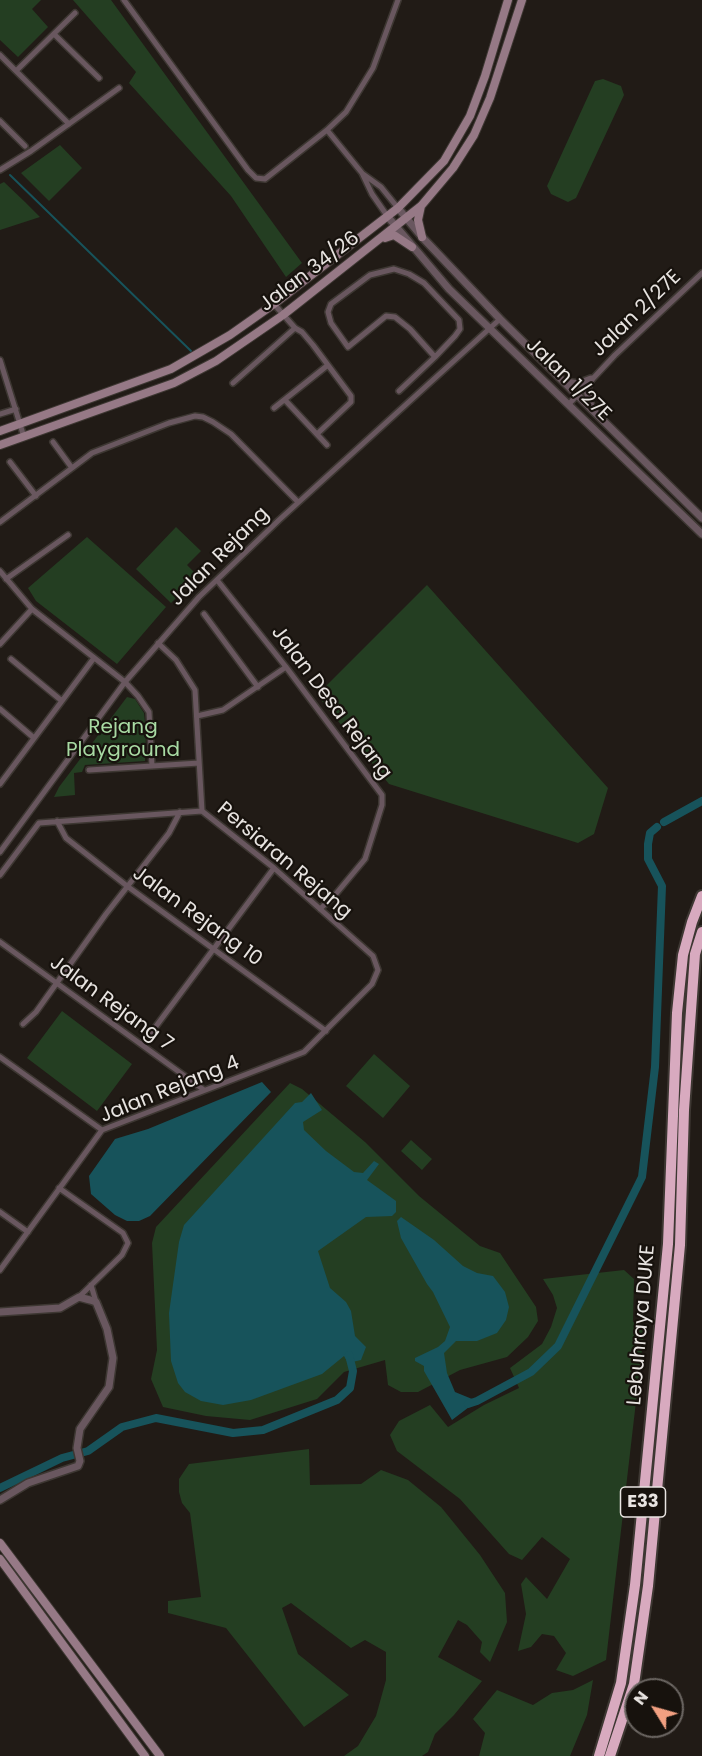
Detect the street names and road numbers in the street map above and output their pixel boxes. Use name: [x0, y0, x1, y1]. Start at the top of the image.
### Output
street label: Jalan 34/26: [255, 227, 365, 317]
street label: Jalan 2/27E: [588, 266, 686, 362]
street label: Jalan 1/27E: [520, 333, 616, 427]
street label: Jalan Rejang: [166, 503, 274, 611]
street label: Jalan Desa Rejang: [265, 622, 397, 784]
street label: Persiaran Rejang: [212, 798, 356, 924]
street label: Jalan Rejang 10: [128, 862, 266, 972]
street label: Jalan Rejang 7: [45, 951, 177, 1057]
street label: Jalan Rejang 4: [97, 1051, 243, 1129]
street label: Lebuhraya DUKE: [623, 1244, 661, 1406]
road number: E33: [620, 1487, 666, 1517]

